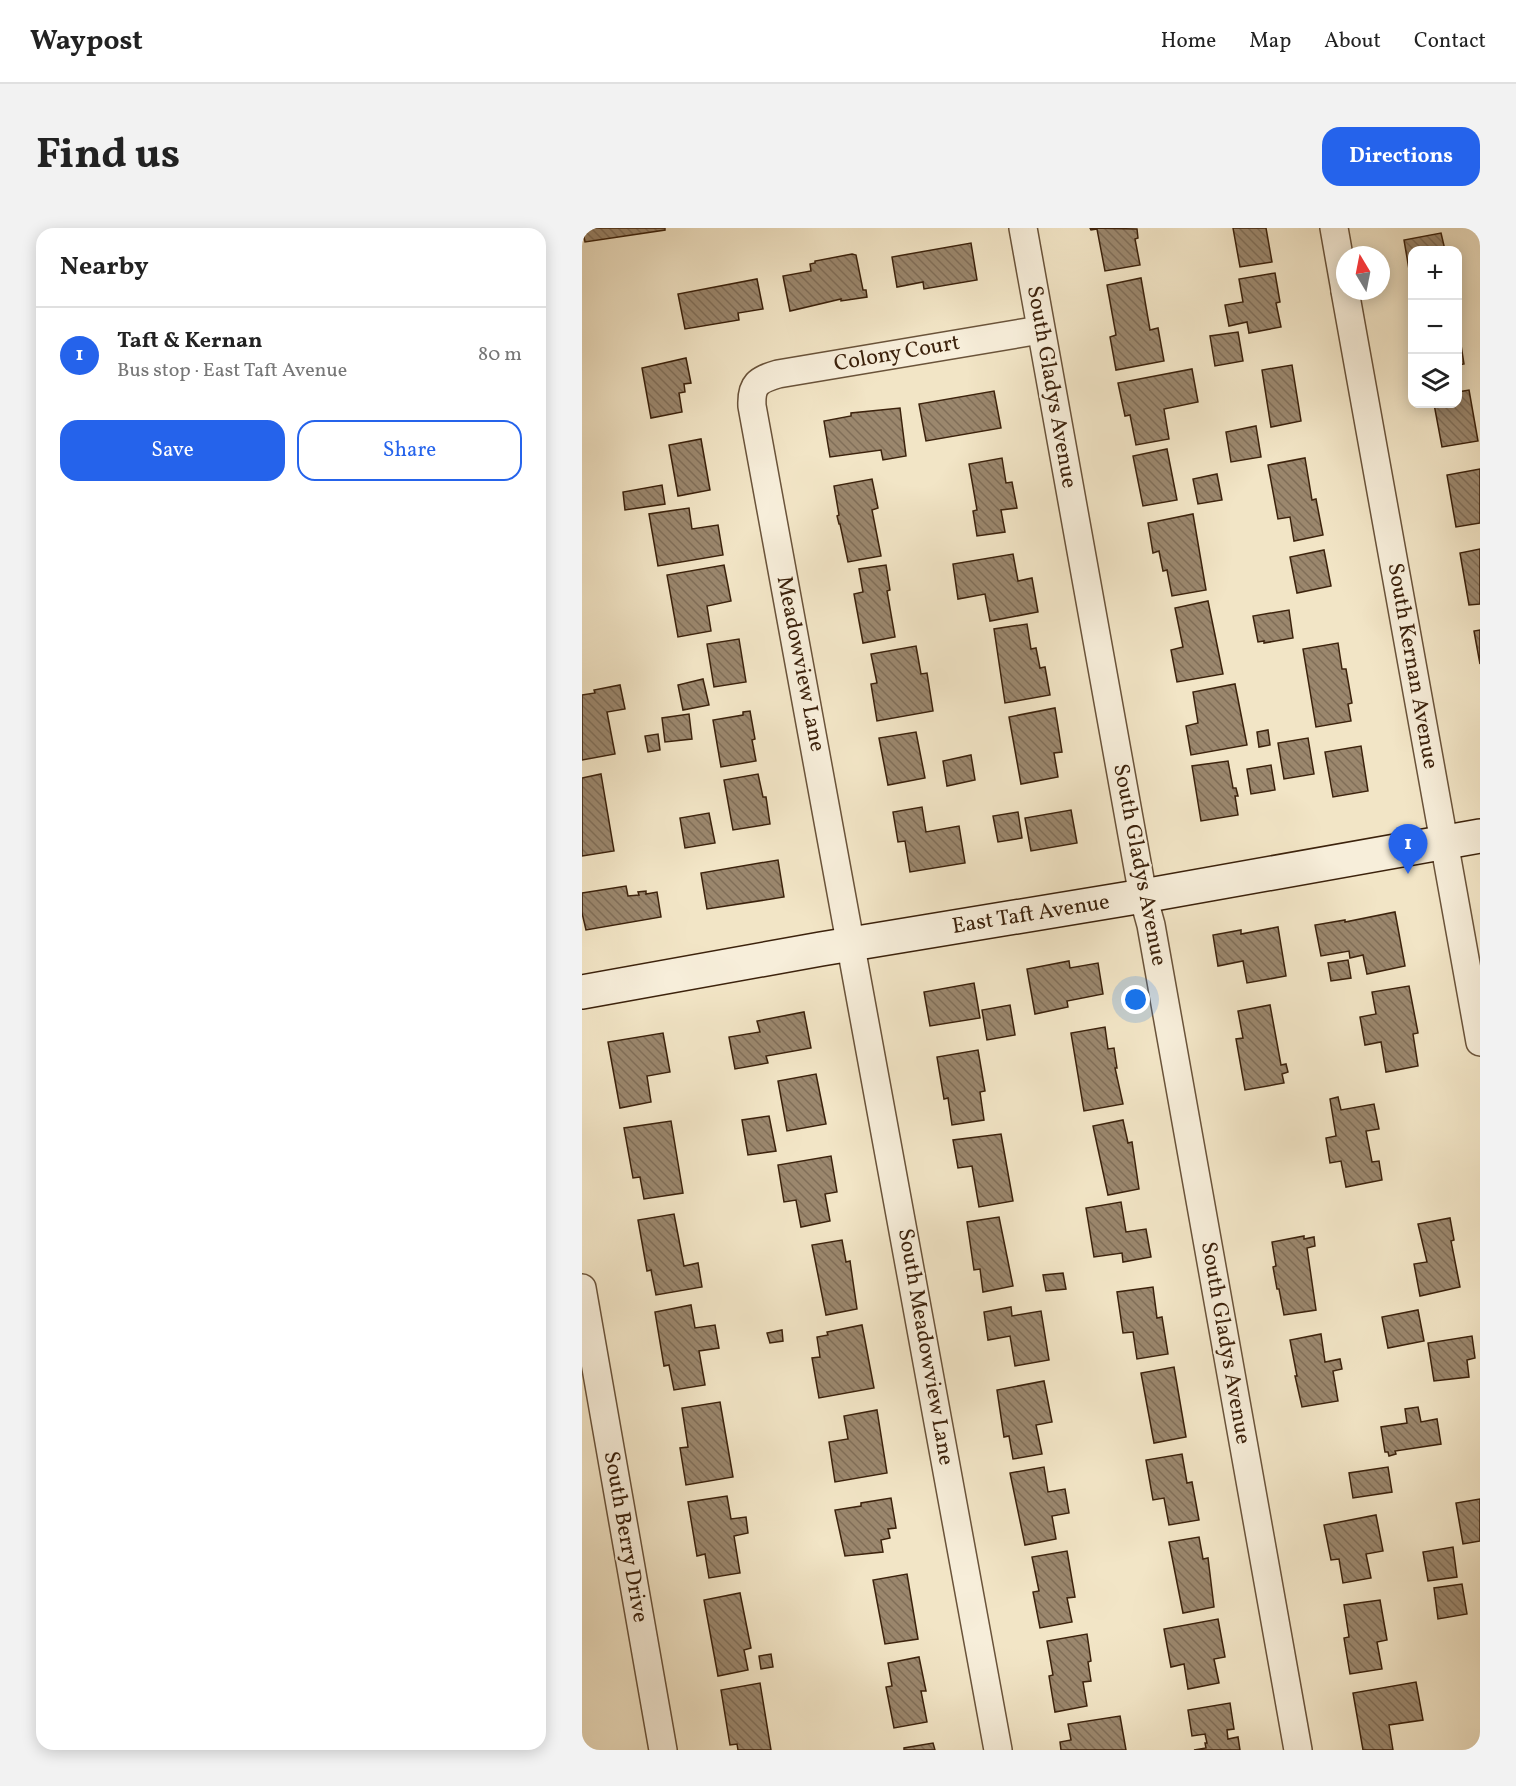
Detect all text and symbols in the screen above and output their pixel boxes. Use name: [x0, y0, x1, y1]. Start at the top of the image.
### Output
text: Waypost: [30, 22, 143, 61]
text: Home: [1161, 27, 1216, 56]
text: Map: [1249, 27, 1291, 56]
text: About: [1324, 27, 1381, 56]
text: Contact: [1414, 27, 1486, 56]
text: Find us: [36, 127, 180, 186]
button: Directions: [1322, 127, 1480, 186]
north arrow: [1336, 246, 1390, 300]
map controls: [1408, 246, 1462, 408]
button: +: [1408, 246, 1462, 300]
text: Nearby: [60, 249, 149, 285]
street label: South Gladys Avenue: [1018, 283, 1084, 491]
button: −: [1408, 300, 1462, 354]
text: Taft & Kernan: [117, 326, 262, 357]
street label: Colony Court: [832, 328, 963, 380]
text: 1: [75, 341, 84, 369]
text: 80 m: [478, 341, 522, 369]
button: layers: [1408, 354, 1462, 408]
text: Bus stop · East Taft Avenue: [117, 357, 347, 385]
button: Save: [60, 420, 285, 481]
button: Share: [297, 420, 522, 481]
street label: South Kernan Avenue: [1379, 561, 1445, 771]
street label: Meadowview Lane: [768, 573, 832, 755]
street label: South Gladys Avenue: [1104, 761, 1174, 969]
pin: 1: [1388, 824, 1428, 874]
street label: East Taft Avenue: [950, 887, 1112, 943]
your location: [1121, 985, 1150, 1014]
street label: South Meadowview Lane: [889, 1226, 961, 1468]
street label: South Gladys Avenue: [1192, 1239, 1258, 1447]
street label: South Berry Drive: [595, 1449, 655, 1625]

